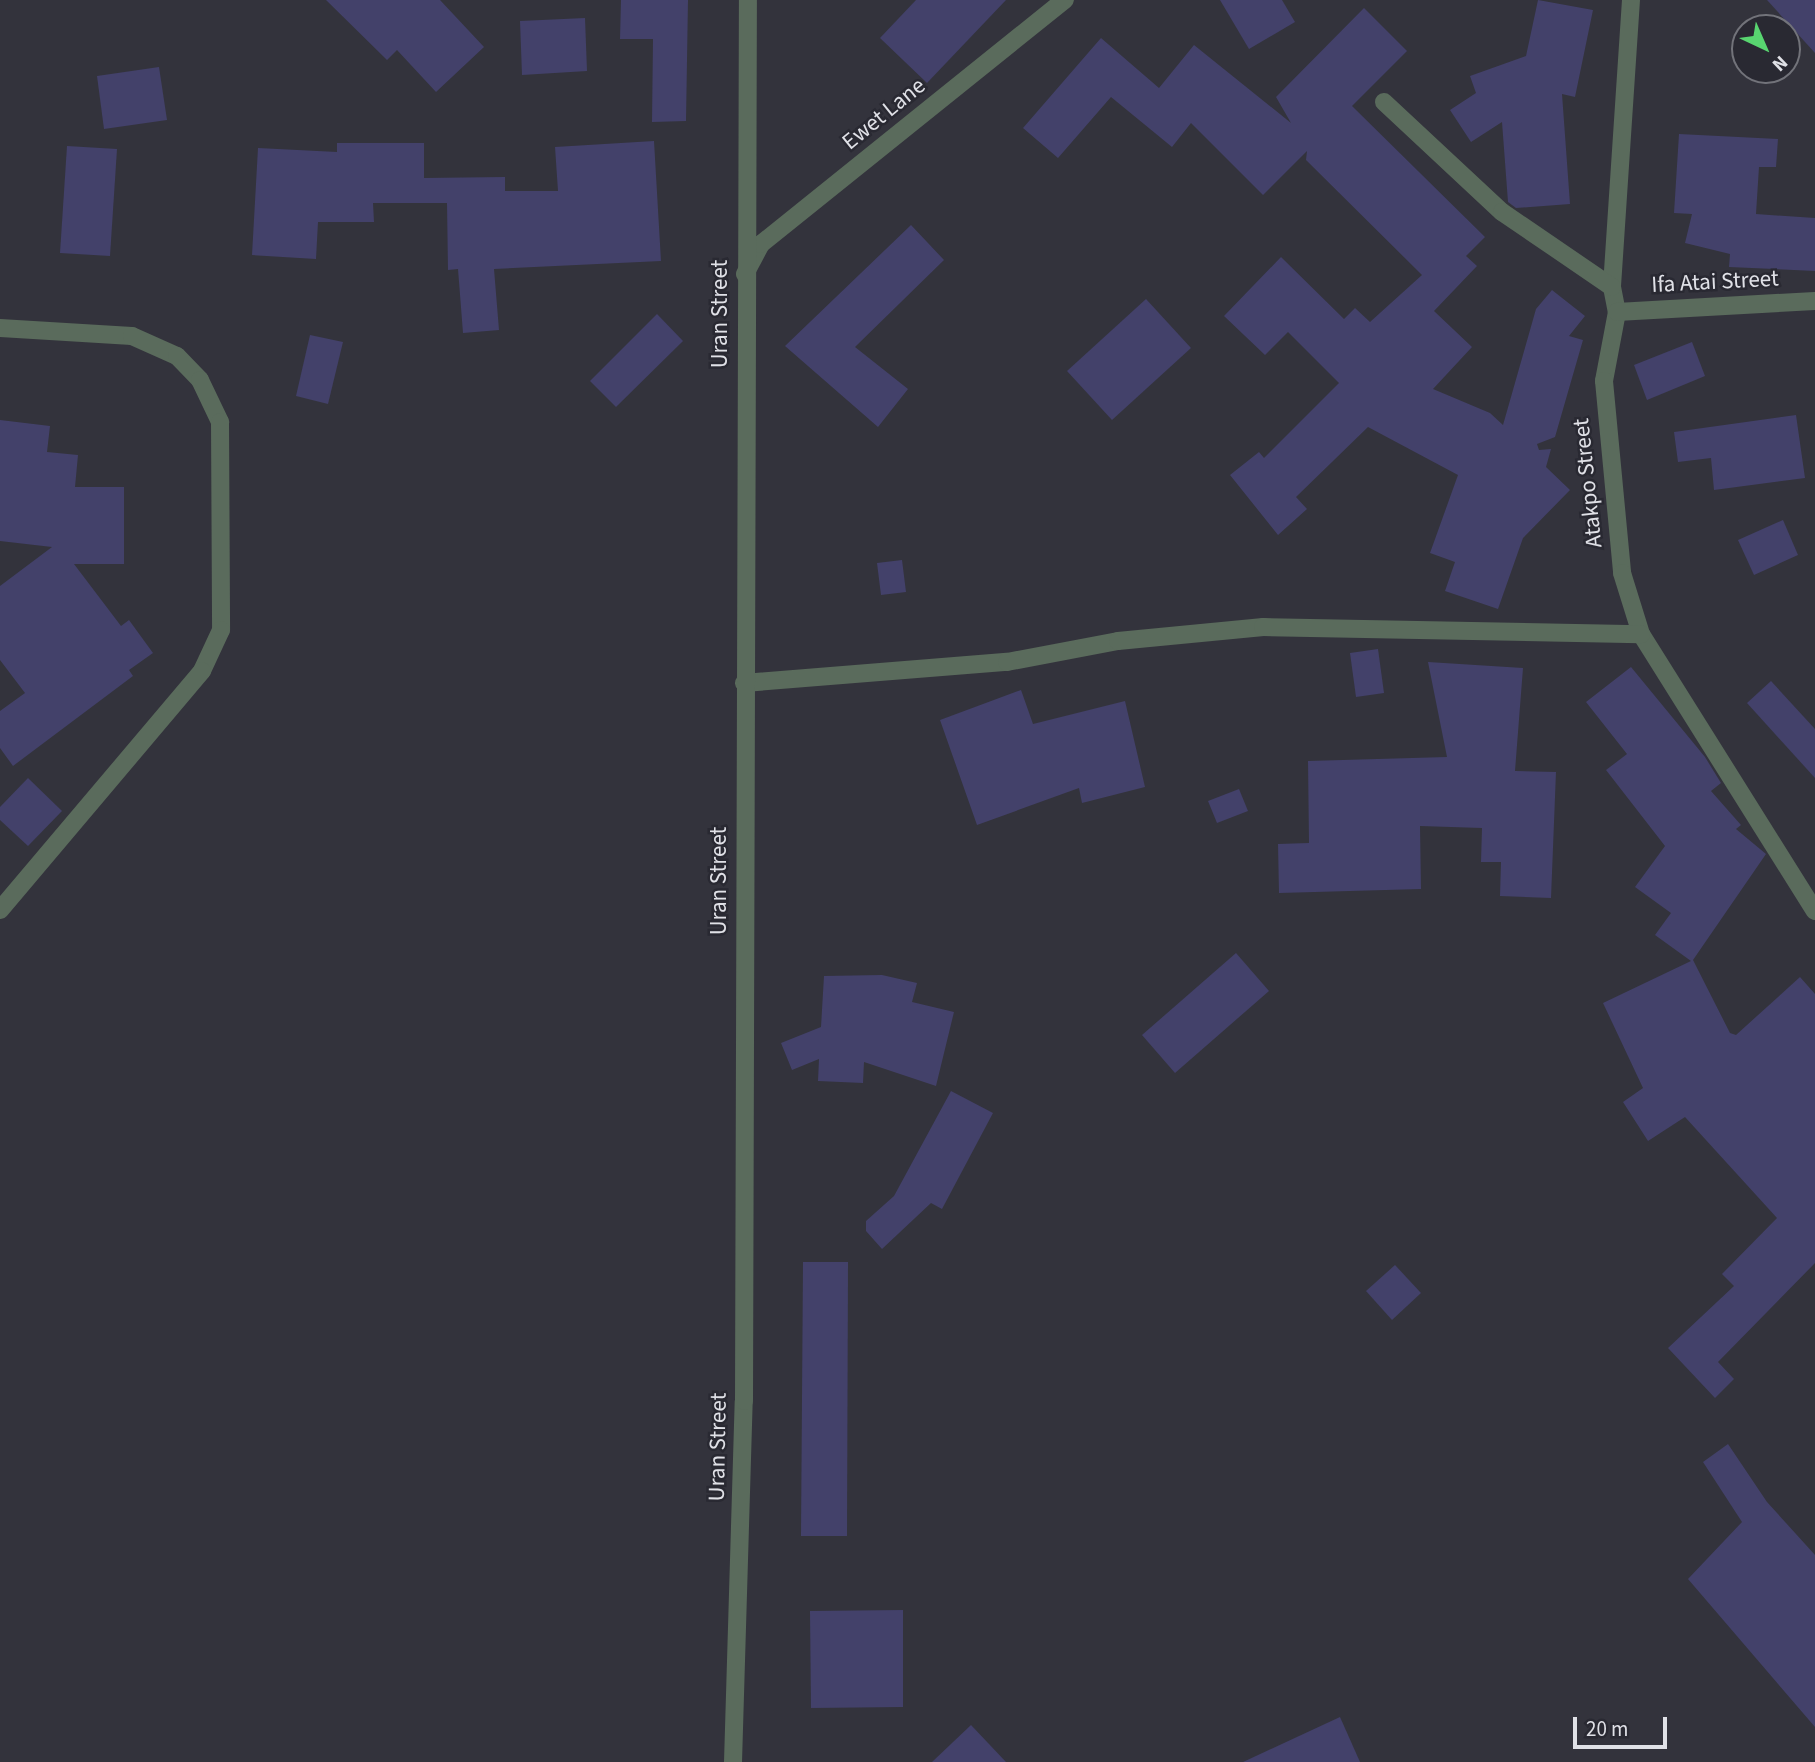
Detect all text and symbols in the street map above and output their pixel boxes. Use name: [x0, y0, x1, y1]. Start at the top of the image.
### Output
north arrow: [1731, 14, 1801, 84]
text: N: [1766, 49, 1793, 77]
street label: Ewet Lane: [837, 72, 931, 156]
street label: Uran Street: [706, 260, 734, 368]
street label: Ifa Atai Street: [1651, 265, 1779, 299]
street label: Atakpo Street: [1567, 417, 1609, 549]
street label: Uran Street: [705, 827, 733, 935]
street label: Uran Street: [703, 1392, 733, 1502]
scale bar: [1577, 1702, 1672, 1746]
text: 20 m: [1586, 1714, 1628, 1744]

